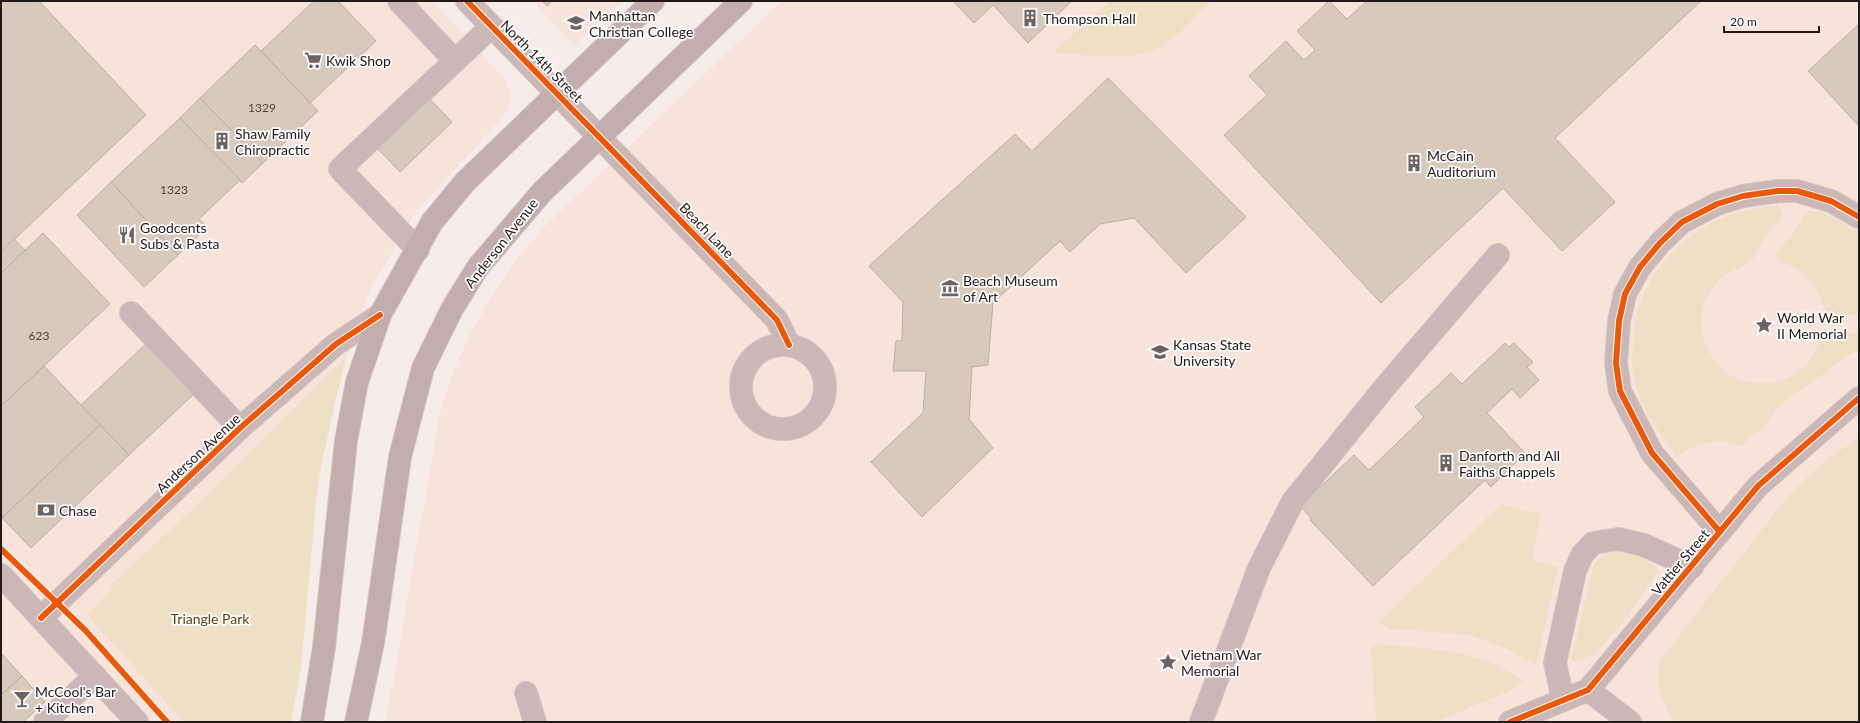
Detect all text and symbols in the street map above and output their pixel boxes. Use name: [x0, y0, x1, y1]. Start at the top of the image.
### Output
place label: Manhattan Christian College: [589, 7, 693, 40]
building icon: Thompson Hall: [1020, 8, 1040, 28]
scale bar: [1724, 8, 1819, 34]
place label: Thompson Hall: [1043, 10, 1136, 27]
school or university icon: Manhattan Christian College: [566, 13, 586, 33]
text: 20 m: [1730, 14, 1757, 29]
street label: North 14th Street: [497, 16, 587, 106]
supermarket icon: Kwik Shop: [303, 50, 323, 70]
place label: Kwik Shop: [326, 52, 391, 69]
house number: 1329: [248, 100, 276, 115]
place label: Shaw Family Chiropractic: [235, 125, 312, 158]
building icon: Shaw Family Chiropractic: [212, 131, 232, 151]
place label: McCain Auditorium: [1427, 147, 1496, 180]
building icon: McCain Auditorium: [1404, 153, 1424, 173]
house number: 1323: [160, 182, 188, 197]
street label: Anderson Avenue: [461, 195, 541, 291]
street label: Beach Lane: [676, 199, 738, 261]
place label: Goodcents Subs & Pasta: [140, 219, 220, 252]
restaurant icon: Goodcents Subs & Pasta: [117, 225, 137, 245]
place label: Beach Museum of Art: [963, 272, 1058, 305]
museum icon: Beach Museum of Art: [940, 278, 960, 298]
place label: World War II Memorial: [1777, 309, 1847, 342]
place icon: World War II Memorial: [1754, 315, 1774, 335]
house number: 623: [29, 328, 49, 343]
place label: Kansas State University: [1173, 336, 1251, 369]
school or university icon: Kansas State University: [1150, 342, 1170, 362]
street label: Anderson Avenue: [152, 410, 244, 496]
place label: Danforth and All Faiths Chappels: [1459, 447, 1560, 480]
building icon: Danforth and All Faiths Chappels: [1436, 453, 1456, 473]
bank icon: Chase: [36, 500, 56, 520]
place label: Chase: [59, 502, 97, 519]
street label: Vattier Street: [1647, 526, 1713, 598]
park label: Triangle Park: [171, 610, 250, 627]
place label: Vietnam War Memorial: [1181, 646, 1262, 679]
place icon: Vietnam War Memorial: [1158, 652, 1178, 672]
place label: McCool's Bar + Kitchen: [35, 683, 116, 716]
bar icon: McCool's Bar + Kitchen: [12, 689, 32, 709]

